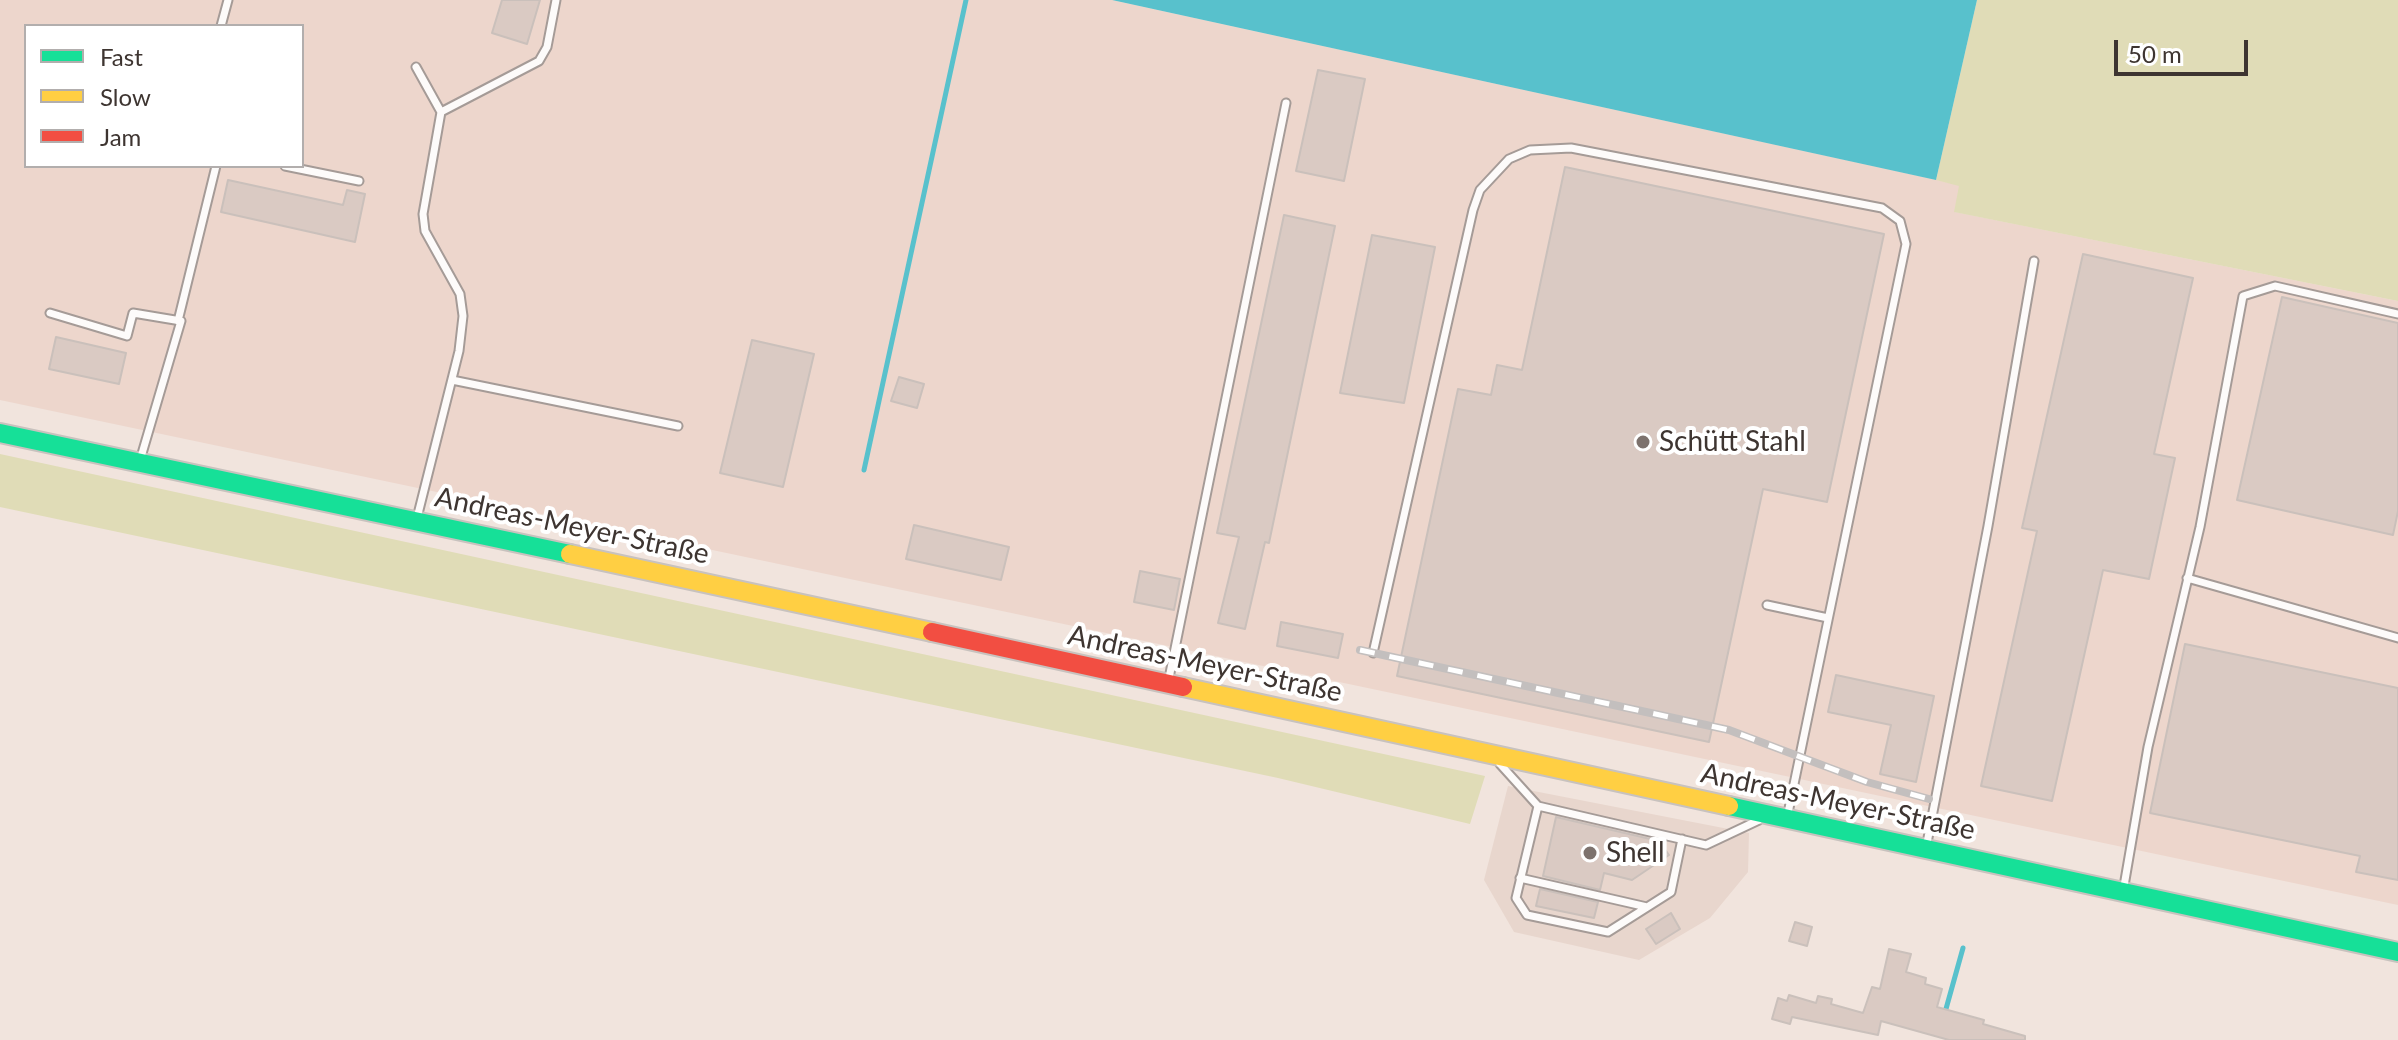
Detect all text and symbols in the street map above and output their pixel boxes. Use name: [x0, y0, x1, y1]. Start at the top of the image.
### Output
legend: [24, 24, 304, 168]
scale bar: [2118, 24, 2252, 74]
text: 50 m: [2128, 39, 2182, 68]
text: Fast: [100, 42, 143, 71]
text: Slow: [100, 82, 151, 111]
text: Jam: [100, 122, 141, 151]
place label: Schütt Stahl: [1659, 425, 1806, 459]
marker: Schütt Stahl: [1634, 433, 1652, 451]
street label: Andreas-Meyer-Straße: [432, 481, 712, 571]
street label: Andreas-Meyer-Straße: [1065, 619, 1345, 709]
street label: Andreas-Meyer-Straße: [1698, 757, 1978, 847]
place label: Shell: [1606, 836, 1665, 870]
marker: Shell: [1581, 844, 1599, 862]

